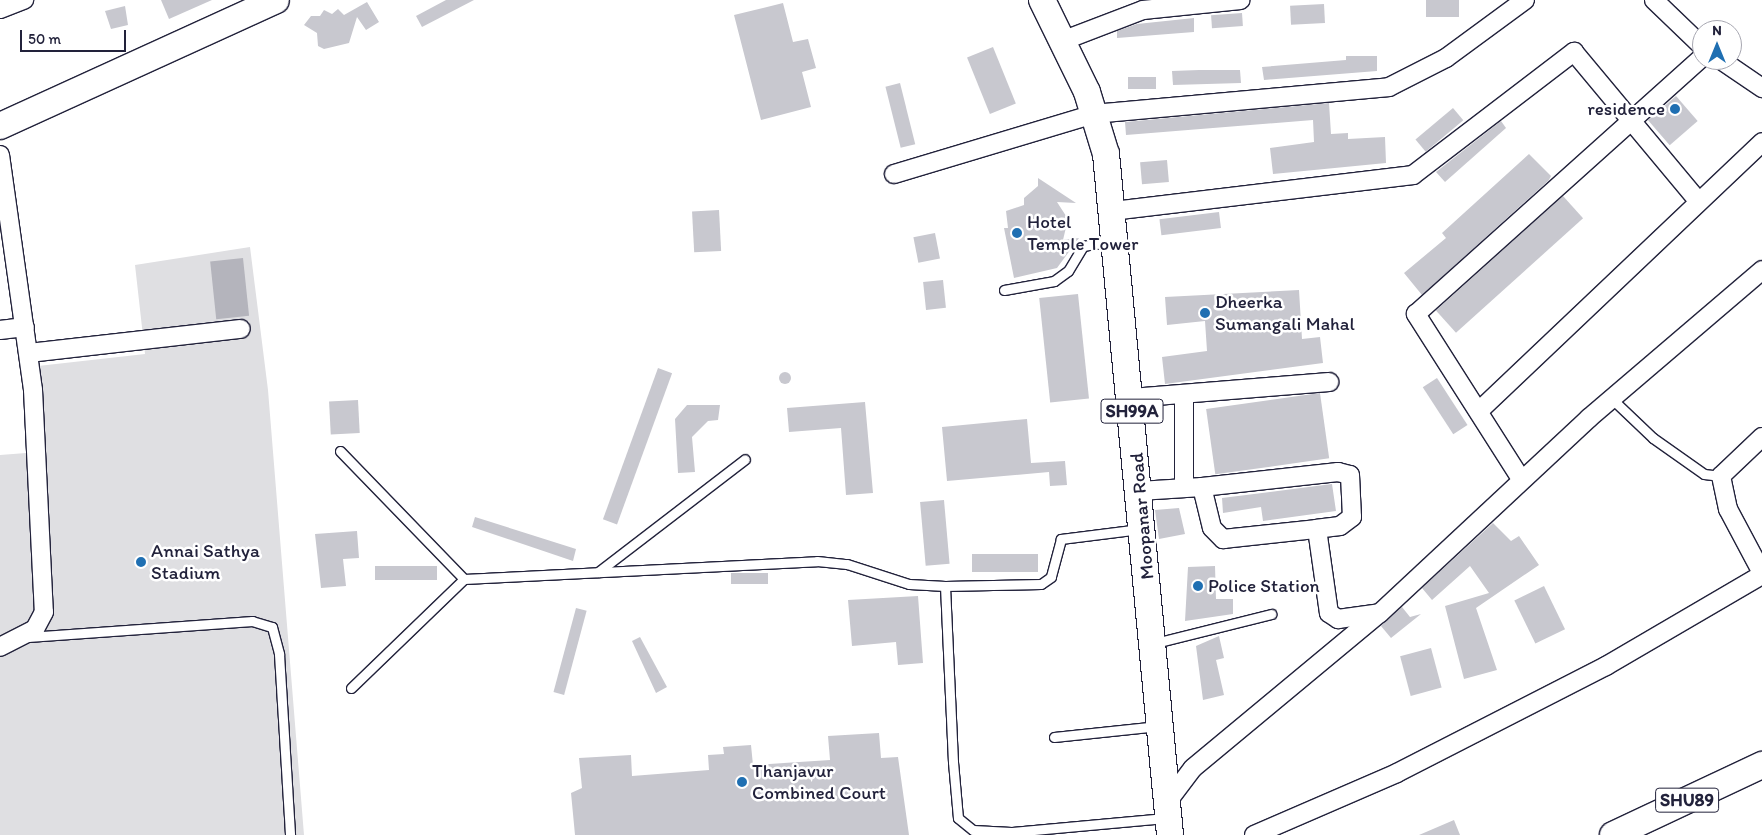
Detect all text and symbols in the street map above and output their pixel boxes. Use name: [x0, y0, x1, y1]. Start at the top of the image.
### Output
scale bar: [22, 20, 129, 52]
north arrow: [1692, 20, 1742, 70]
text: N: [1712, 22, 1722, 39]
text: 50 m: [28, 30, 61, 48]
place label: residence: [1587, 98, 1665, 120]
marker: residence: [1669, 103, 1681, 115]
place label: Hotel Temple Tower: [1027, 211, 1136, 255]
marker: Hotel Temple Tower: [1011, 227, 1023, 239]
place label: Dheerka Sumangali Mahal: [1215, 291, 1356, 335]
marker: Dheerka Sumangali Mahal: [1199, 307, 1211, 319]
road number: SH99A: [1100, 396, 1164, 426]
street label: Moopanar Road: [1125, 452, 1159, 580]
place label: Annai Sathya Stadium: [151, 540, 259, 584]
marker: Annai Sathya Stadium: [135, 556, 147, 568]
place label: Police Station: [1208, 575, 1320, 597]
marker: Police Station: [1192, 580, 1204, 592]
place label: Thanjavur Combined Court: [752, 760, 886, 804]
marker: Thanjavur Combined Court: [736, 776, 748, 788]
road number: SHU89: [1654, 784, 1720, 816]

